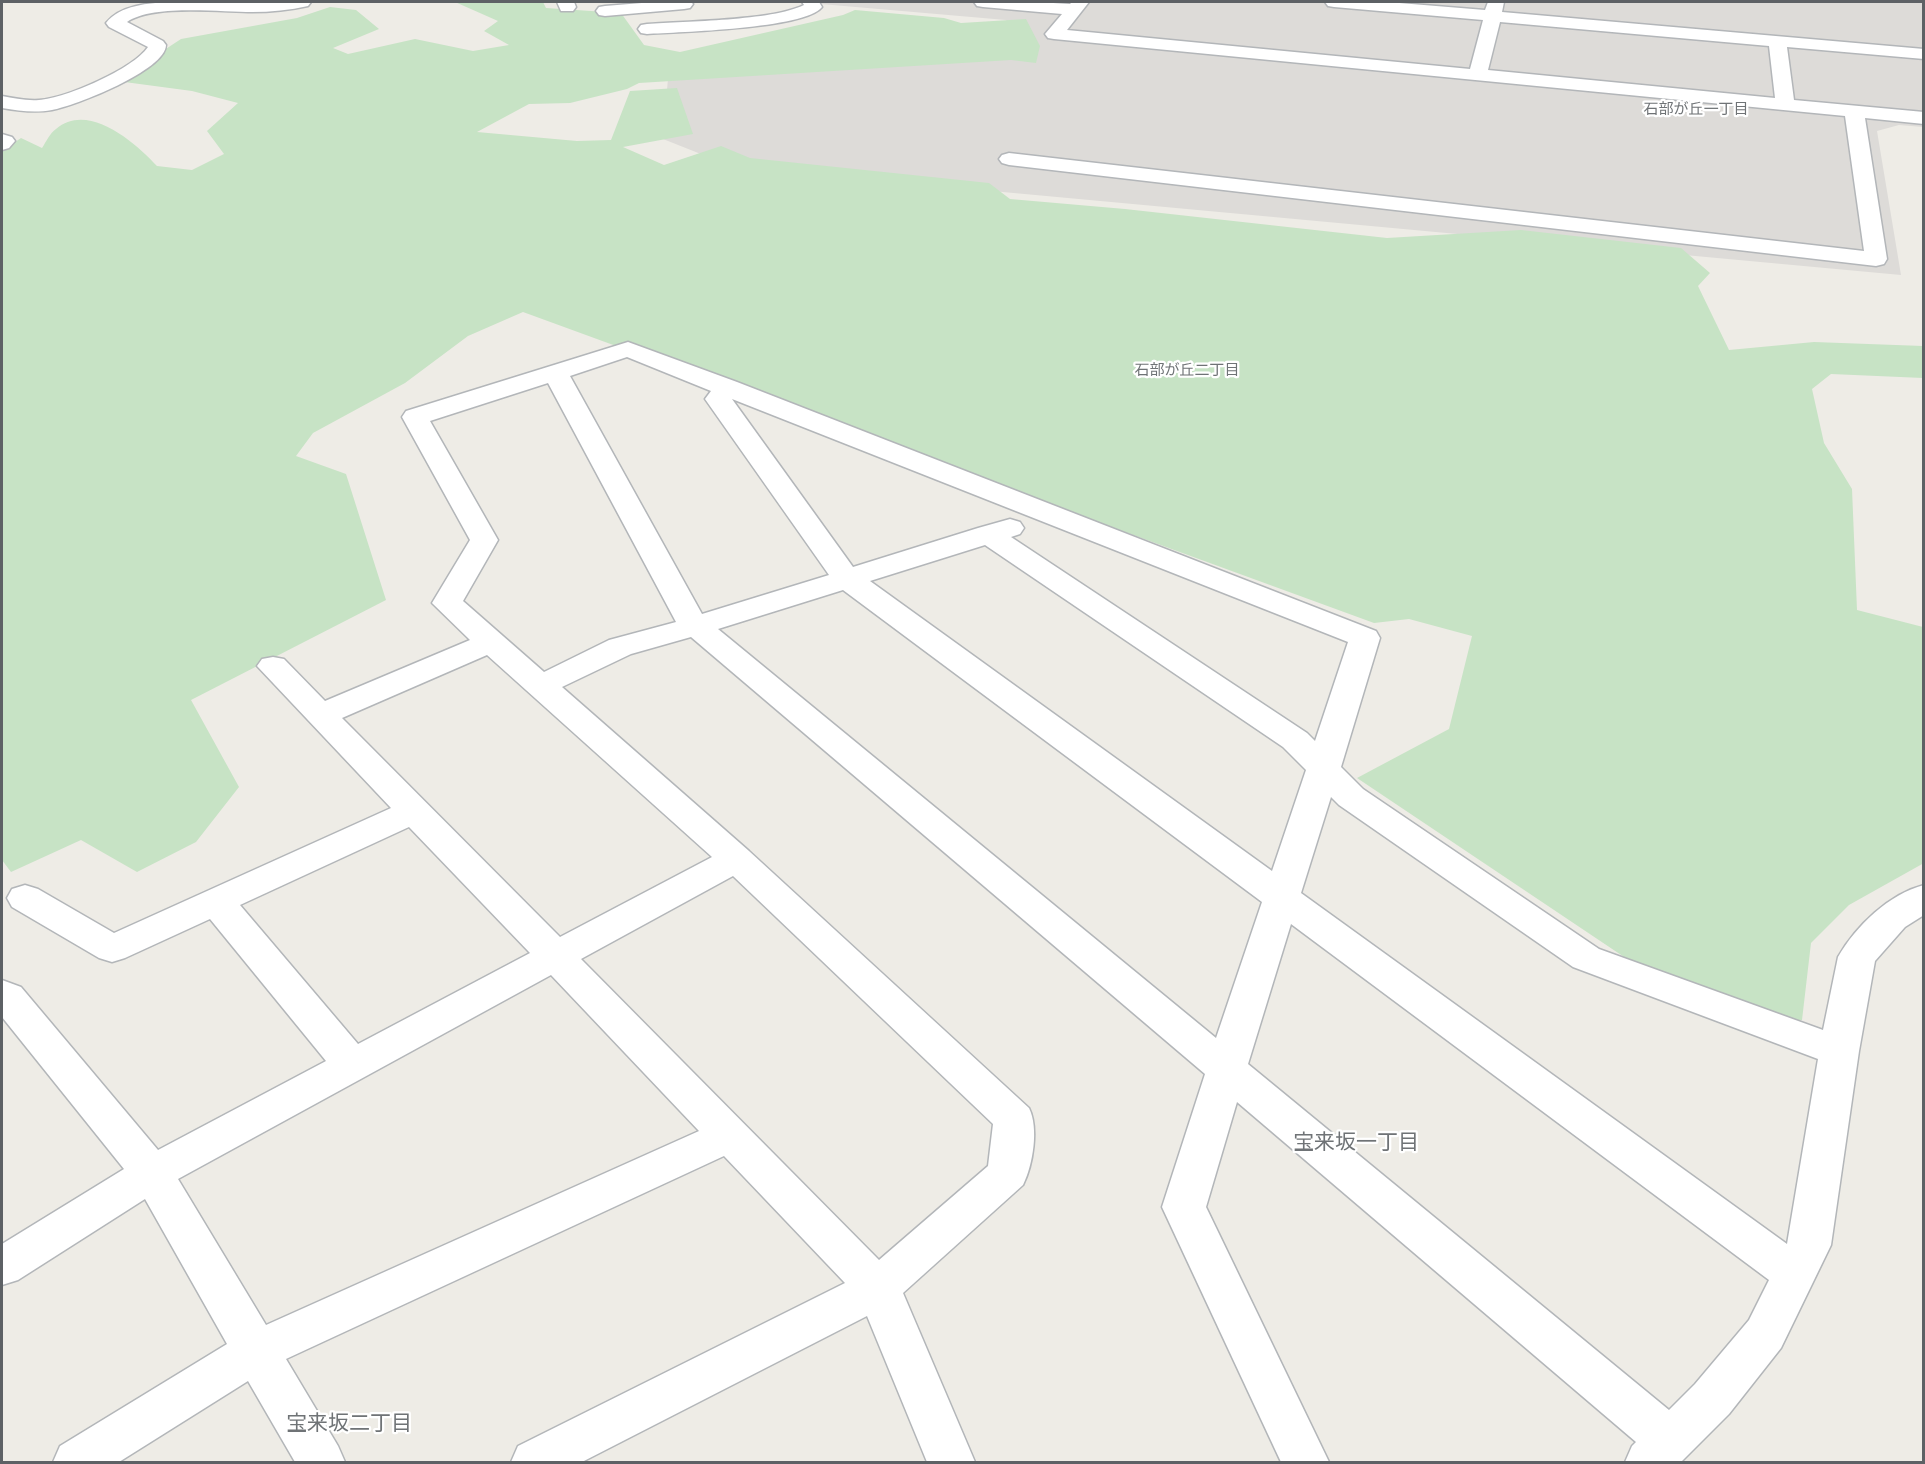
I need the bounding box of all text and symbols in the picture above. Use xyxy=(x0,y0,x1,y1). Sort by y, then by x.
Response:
district label: 石部が丘一丁目 xyxy=(1644,101,1748,119)
district label: 石部が丘二丁目 xyxy=(1135,362,1239,380)
district label: 宝来坂一丁目 xyxy=(1293,1130,1419,1156)
district label: 宝来坂二丁目 xyxy=(286,1411,412,1437)

